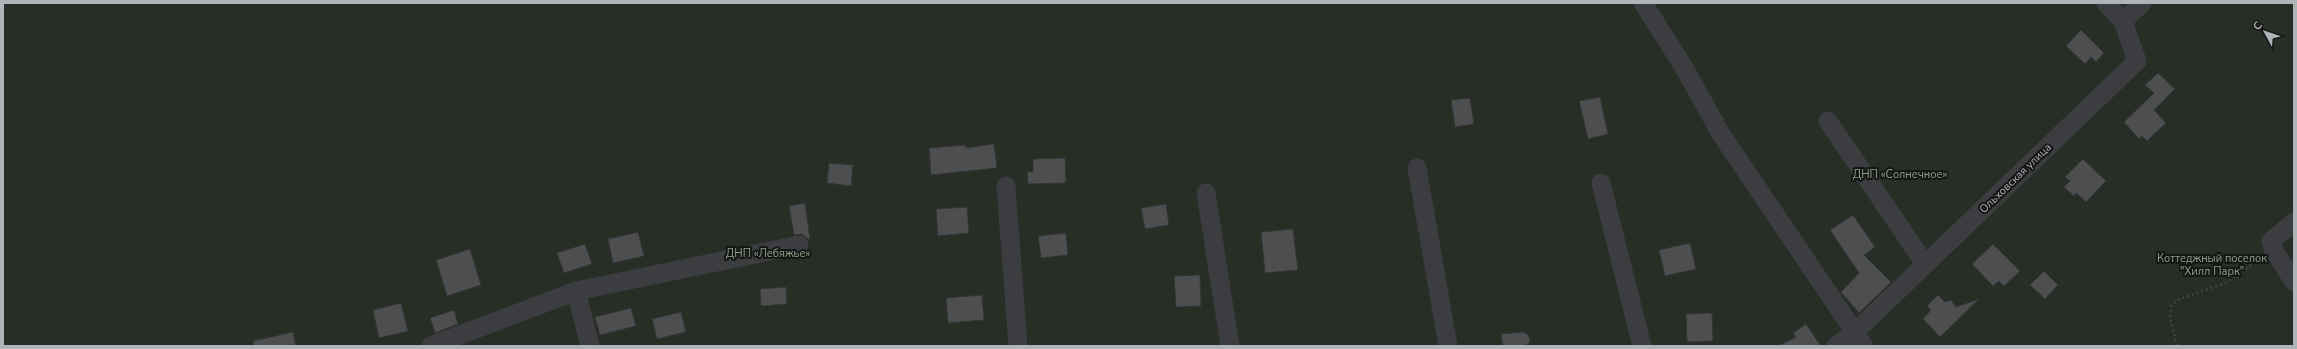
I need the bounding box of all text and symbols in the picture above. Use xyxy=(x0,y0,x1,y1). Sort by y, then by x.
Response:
north arrow xyxy=(2245,12,2285,52)
text: С xyxy=(2250,18,2266,34)
street label: Ольховская улица xyxy=(1976,140,2055,217)
park label: ДНП «Солнечное» xyxy=(1853,167,1947,182)
park label: ДНП «Лебяжье» xyxy=(726,246,810,261)
park label: Коттеджный поселок "Хилл Парк" xyxy=(2157,251,2267,279)

